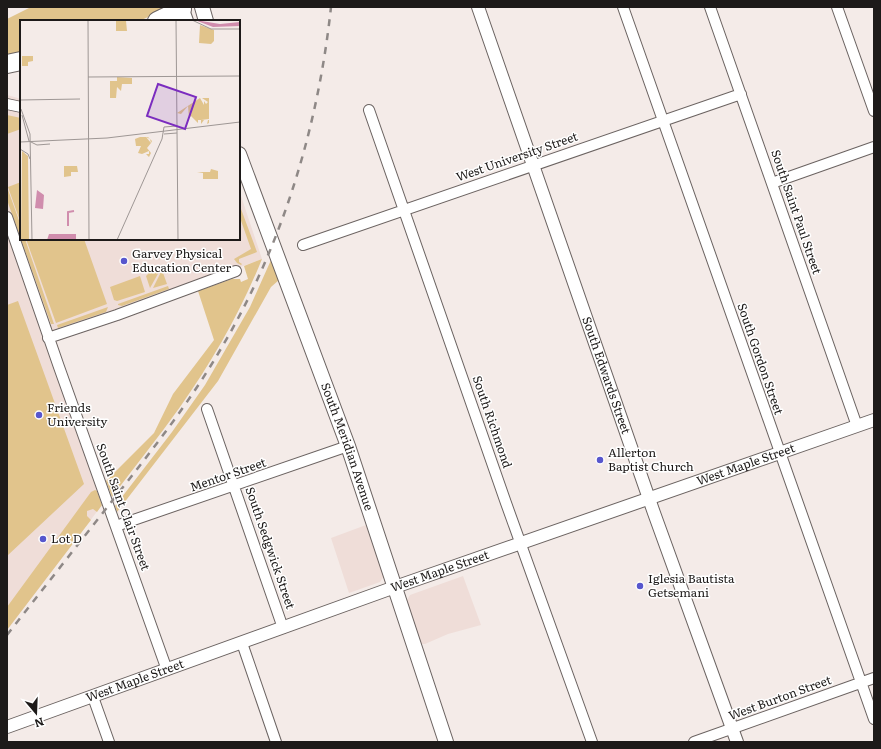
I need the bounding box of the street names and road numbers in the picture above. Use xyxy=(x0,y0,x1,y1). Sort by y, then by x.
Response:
street label: West University Street xyxy=(453,127,580,185)
street label: South Saint Paul Street xyxy=(767,147,827,277)
street label: South Gordon Street xyxy=(733,300,789,417)
street label: South Edwards Street xyxy=(578,314,636,436)
street label: South Richmond xyxy=(469,373,517,471)
street label: South Meridian Avenue xyxy=(317,380,379,513)
street label: West Maple Street xyxy=(694,438,797,489)
street label: South Saint Clair Street xyxy=(93,441,155,573)
street label: Mentor Street xyxy=(187,453,268,496)
street label: South Sedgwick Street xyxy=(242,484,300,611)
street label: West Maple Street xyxy=(388,545,491,596)
street label: West Maple Street xyxy=(83,654,186,706)
street label: West Burton Street xyxy=(726,670,834,724)

